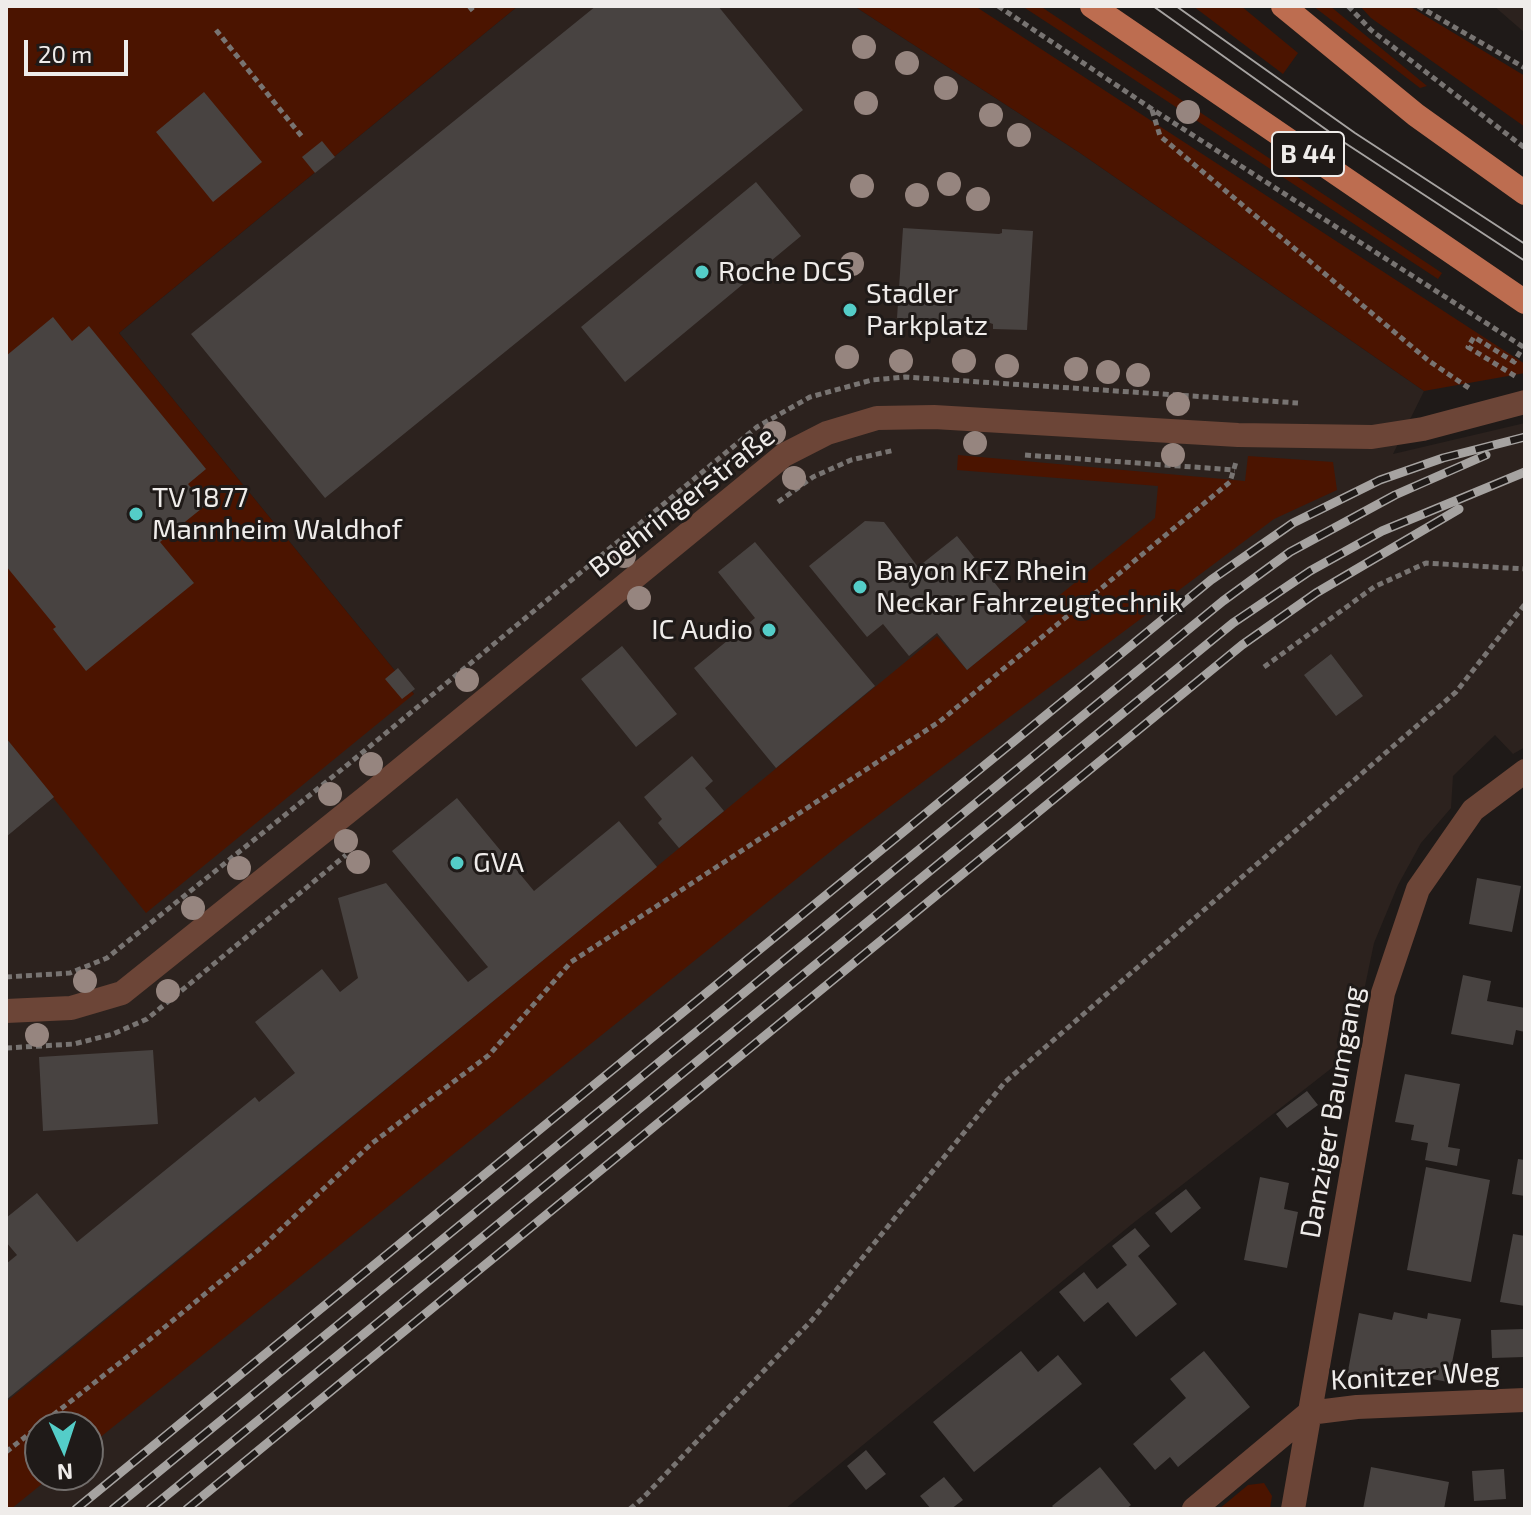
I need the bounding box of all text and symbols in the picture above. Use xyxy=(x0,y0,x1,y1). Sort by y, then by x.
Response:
scale bar xyxy=(28,24,132,74)
text: 20 m xyxy=(38,39,92,68)
road number: B 44 xyxy=(1272,132,1344,176)
place label: Roche DCS xyxy=(718,255,853,289)
marker: Roche DCS xyxy=(693,263,711,281)
place label: Stadler Parkplatz xyxy=(866,277,988,343)
marker: Stadler Parkplatz xyxy=(841,301,859,319)
street label: Boehringerstraße xyxy=(583,419,781,585)
place label: TV 1877 Mannheim Waldhof xyxy=(152,481,402,547)
marker: TV 1877 Mannheim Waldhof xyxy=(127,505,145,523)
place label: Bayon KFZ Rhein Neckar Fahrzeugtechnik xyxy=(876,554,1183,620)
marker: Bayon KFZ Rhein Neckar Fahrzeugtechnik xyxy=(851,578,869,596)
place label: IC Audio xyxy=(651,613,753,647)
marker: IC Audio xyxy=(760,621,778,639)
place label: GVA xyxy=(473,846,524,880)
marker: GVA xyxy=(448,854,466,872)
street label: Danziger Baumgang xyxy=(1293,983,1371,1241)
street label: Konitzer Weg xyxy=(1330,1355,1500,1397)
north arrow xyxy=(24,1411,104,1491)
text: N xyxy=(57,1460,74,1486)

